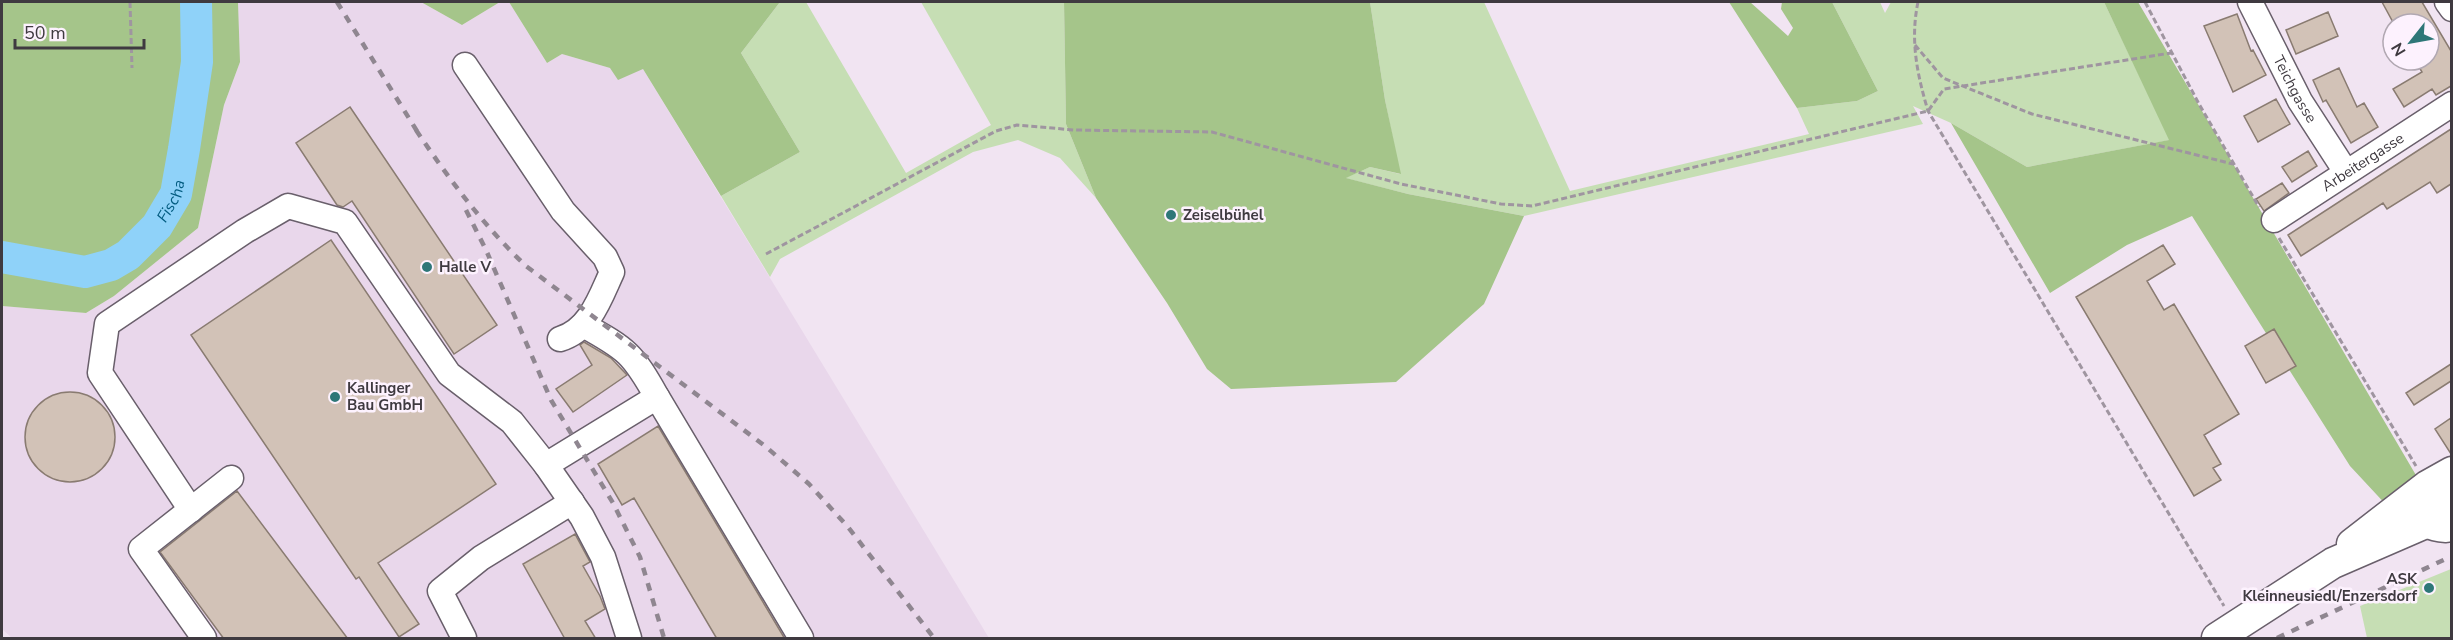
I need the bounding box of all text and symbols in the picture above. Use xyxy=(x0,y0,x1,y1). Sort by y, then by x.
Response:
scale bar xyxy=(15,12,144,50)
north arrow xyxy=(2381,12,2441,72)
text: 50 m xyxy=(24,21,66,45)
text: N xyxy=(2386,38,2412,60)
street label: Teichgasse xyxy=(2269,52,2322,127)
street label: Arbeitergasse xyxy=(2318,128,2408,196)
water label: Fischa xyxy=(152,178,190,227)
place label: Zeiselbühel xyxy=(1183,205,1264,225)
marker: Zeiselbühel xyxy=(1164,208,1178,222)
place label: Halle V xyxy=(439,257,491,277)
marker: Halle V xyxy=(420,260,434,274)
place label: Kallinger Bau GmbH xyxy=(347,378,423,415)
marker: Kallinger Bau GmbH xyxy=(328,390,342,404)
place label: ASK Kleinneusiedl/Enzersdorf xyxy=(2242,569,2418,606)
marker: ASK Kleinneusiedl/Enzersdorf xyxy=(2422,581,2436,595)

